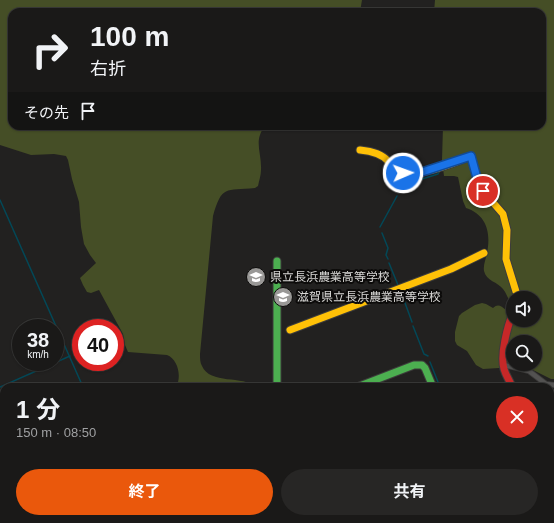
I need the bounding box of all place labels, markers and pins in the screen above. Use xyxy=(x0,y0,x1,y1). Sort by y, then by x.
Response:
pin xyxy=(466,174,500,208)
school or university icon: 県立長浜農業高等学校 xyxy=(245,266,267,288)
place label: 県立長浜農業高等学校 xyxy=(270,270,390,284)
school or university icon: 滋賀県立長浜農業高等学校 xyxy=(272,286,294,308)
place label: 滋賀県立長浜農業高等学校 xyxy=(297,290,441,304)

